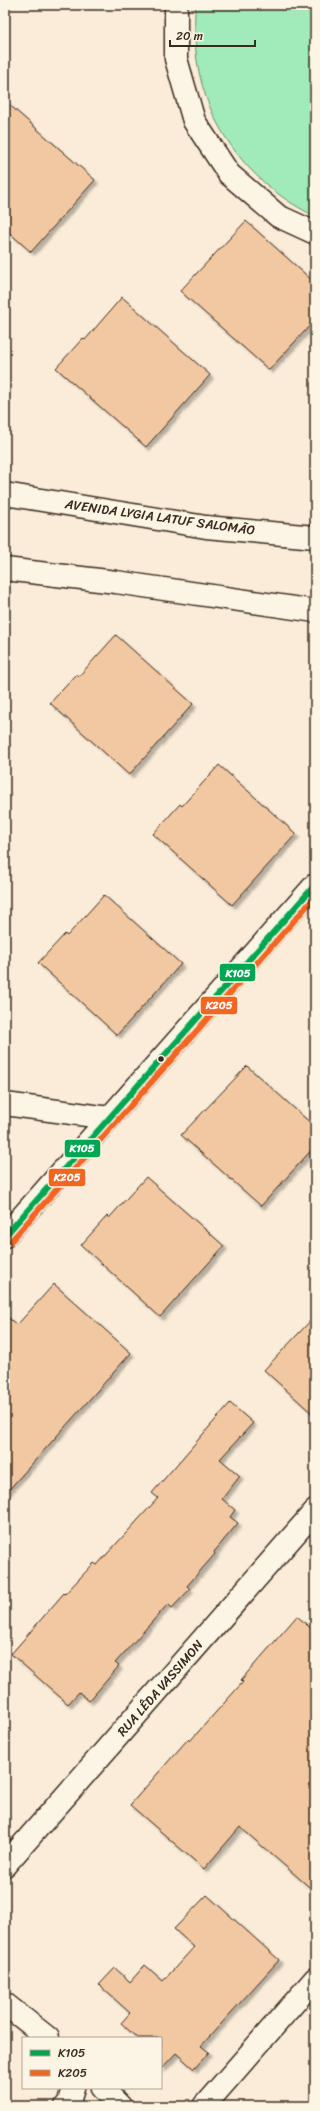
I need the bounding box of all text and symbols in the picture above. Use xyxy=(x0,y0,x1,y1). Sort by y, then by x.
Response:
scale bar xyxy=(170,22,255,48)
text: 20 m xyxy=(176,25,203,47)
street label: AVENIDA LYGIA LATUF SALOMÃO xyxy=(62,492,257,542)
line badge: K105 xyxy=(219,963,256,982)
text: K105 xyxy=(224,964,251,983)
line badge: K205 xyxy=(200,996,238,1015)
text: K205 xyxy=(205,996,233,1015)
unlabelled marker xyxy=(156,1054,166,1064)
line badge: K105 xyxy=(64,1139,101,1158)
text: K105 xyxy=(68,1139,95,1158)
line badge: K205 xyxy=(48,1168,86,1187)
text: K205 xyxy=(53,1168,81,1187)
street label: RUA LÊDA VASSIMON xyxy=(111,1634,209,1742)
legend xyxy=(22,2037,162,2089)
text: K105 xyxy=(58,2042,85,2064)
text: K205 xyxy=(58,2062,87,2084)

